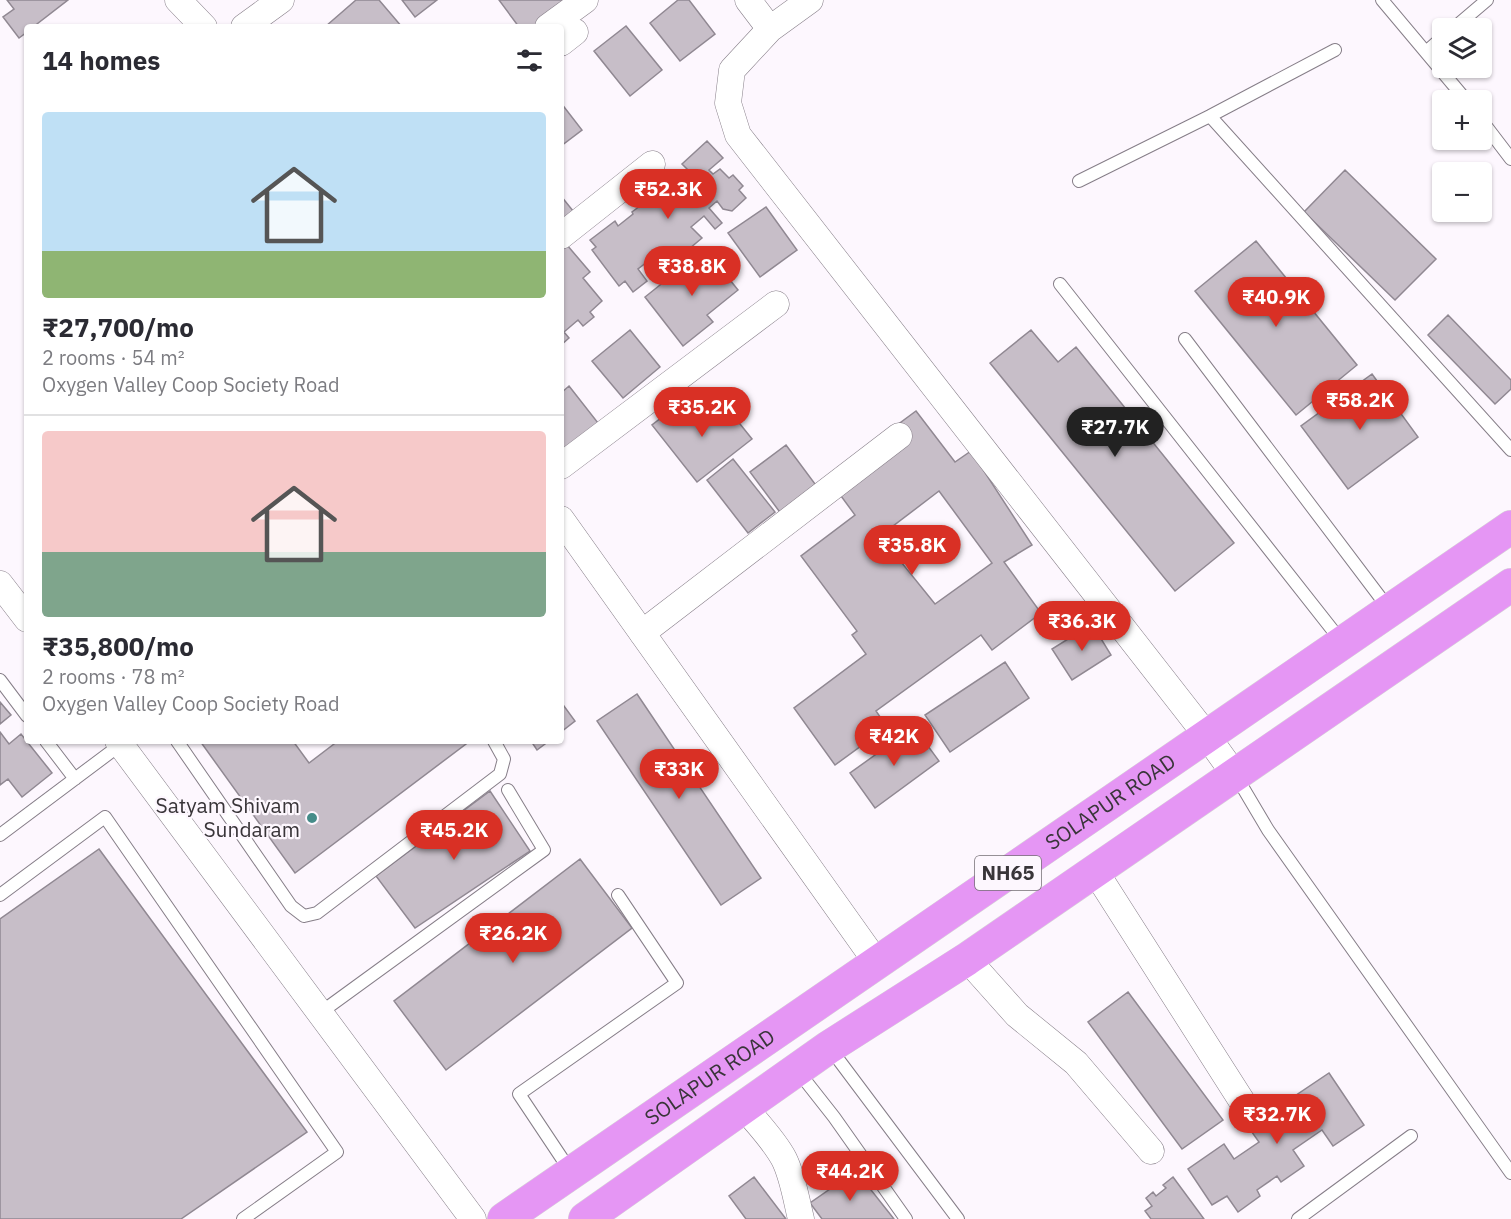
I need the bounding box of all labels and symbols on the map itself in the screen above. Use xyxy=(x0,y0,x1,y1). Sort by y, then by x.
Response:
pin: ₹52.3K xyxy=(619,169,717,220)
pin: ₹38.8K xyxy=(643,246,741,297)
pin: ₹40.9K xyxy=(1227,277,1325,328)
pin: ₹58.2K xyxy=(1311,380,1409,431)
pin: ₹35.2K xyxy=(653,387,751,438)
pin: ₹27.7K xyxy=(1066,407,1164,458)
pin: ₹35.8K xyxy=(863,525,961,576)
pin: ₹36.3K xyxy=(1033,601,1131,652)
pin: ₹42K xyxy=(858,716,930,767)
street label: SOLAPUR ROAD xyxy=(1039,747,1181,856)
pin: ₹33K xyxy=(643,749,715,800)
place label: Satyam Shivam Sundaram xyxy=(155,791,300,843)
pin: ₹45.2K xyxy=(405,810,503,861)
marker: Satyam Shivam Sundaram xyxy=(305,811,319,825)
road number: NH65 xyxy=(975,856,1041,890)
pin: ₹26.2K xyxy=(464,913,562,964)
street label: SOLAPUR ROAD xyxy=(639,1022,780,1131)
pin: ₹32.7K xyxy=(1228,1094,1326,1145)
pin: ₹44.2K xyxy=(801,1151,899,1202)

